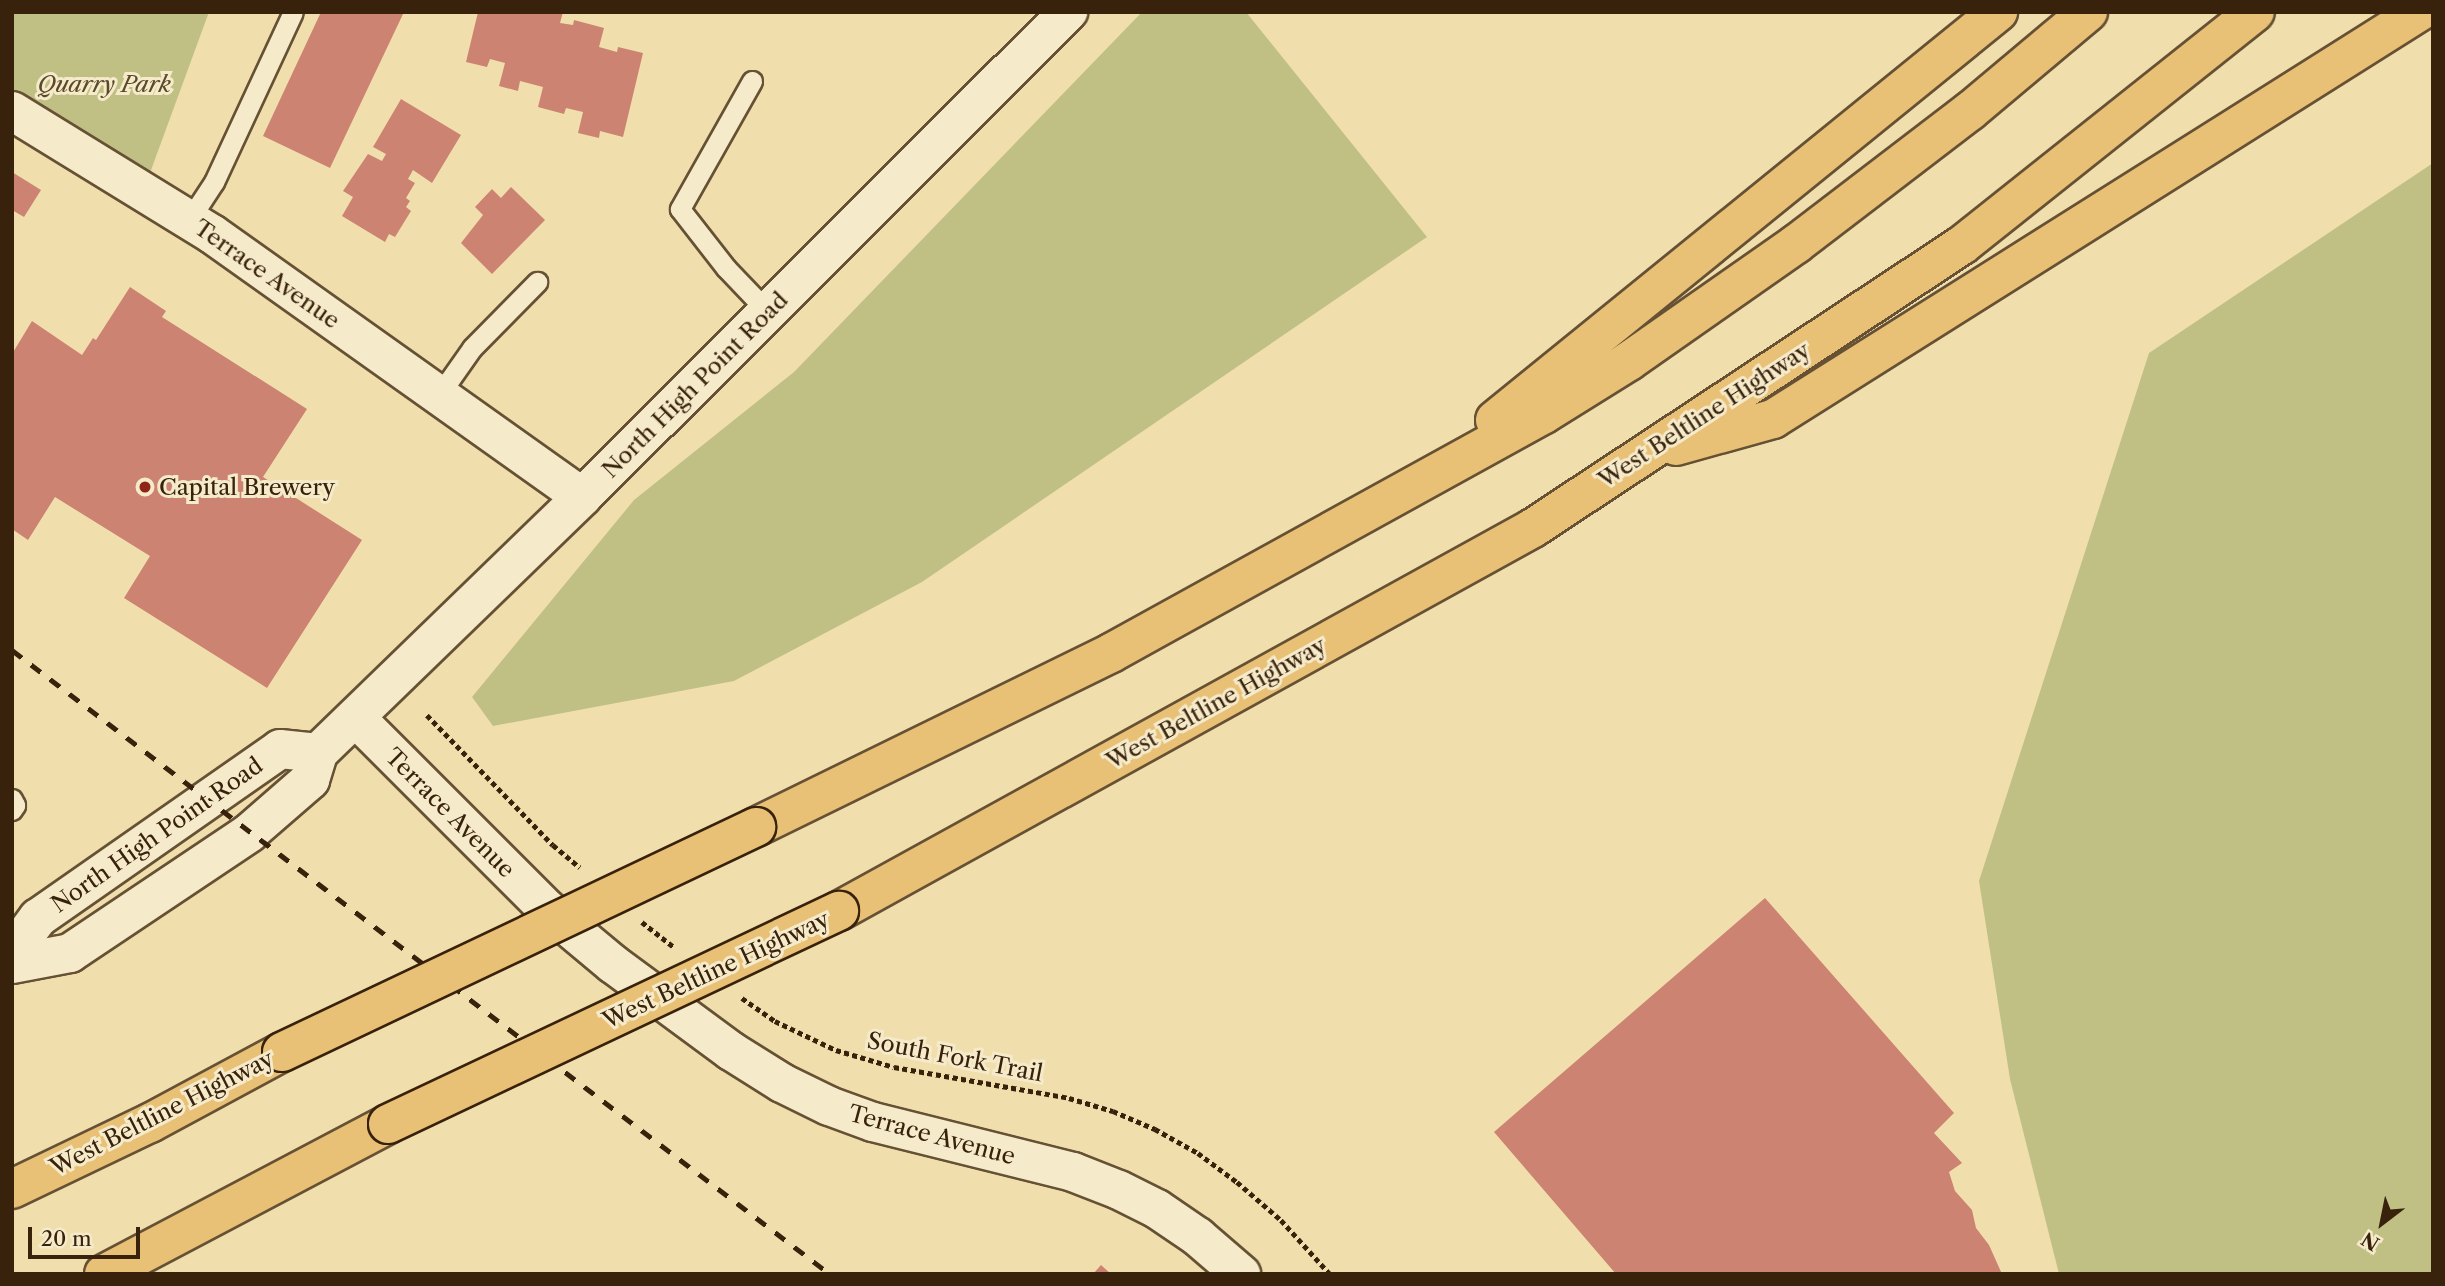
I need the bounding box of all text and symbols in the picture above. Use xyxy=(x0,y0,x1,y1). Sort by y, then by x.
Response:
park label: Quarry Park xyxy=(37,70,171,98)
street label: Terrace Avenue xyxy=(189,213,345,335)
street label: North High Point Road xyxy=(596,286,794,484)
street label: West Beltline Highway xyxy=(1593,336,1815,494)
place label: Capital Brewery xyxy=(159,473,335,501)
marker: Capital Brewery xyxy=(137,479,153,495)
street label: West Beltline Highway xyxy=(1101,631,1331,775)
street label: Terrace Avenue xyxy=(379,742,521,884)
street label: North High Point Road xyxy=(46,752,268,918)
street label: West Beltline Highway xyxy=(598,905,834,1035)
street label: South Fork Trail xyxy=(864,1026,1046,1088)
street label: West Beltline Highway xyxy=(46,1045,278,1181)
street label: Terrace Avenue xyxy=(845,1099,1019,1171)
north arrow xyxy=(2347,1188,2417,1258)
scale bar xyxy=(32,1212,144,1256)
text: 20 m xyxy=(41,1226,92,1251)
text: N xyxy=(2358,1227,2384,1255)

